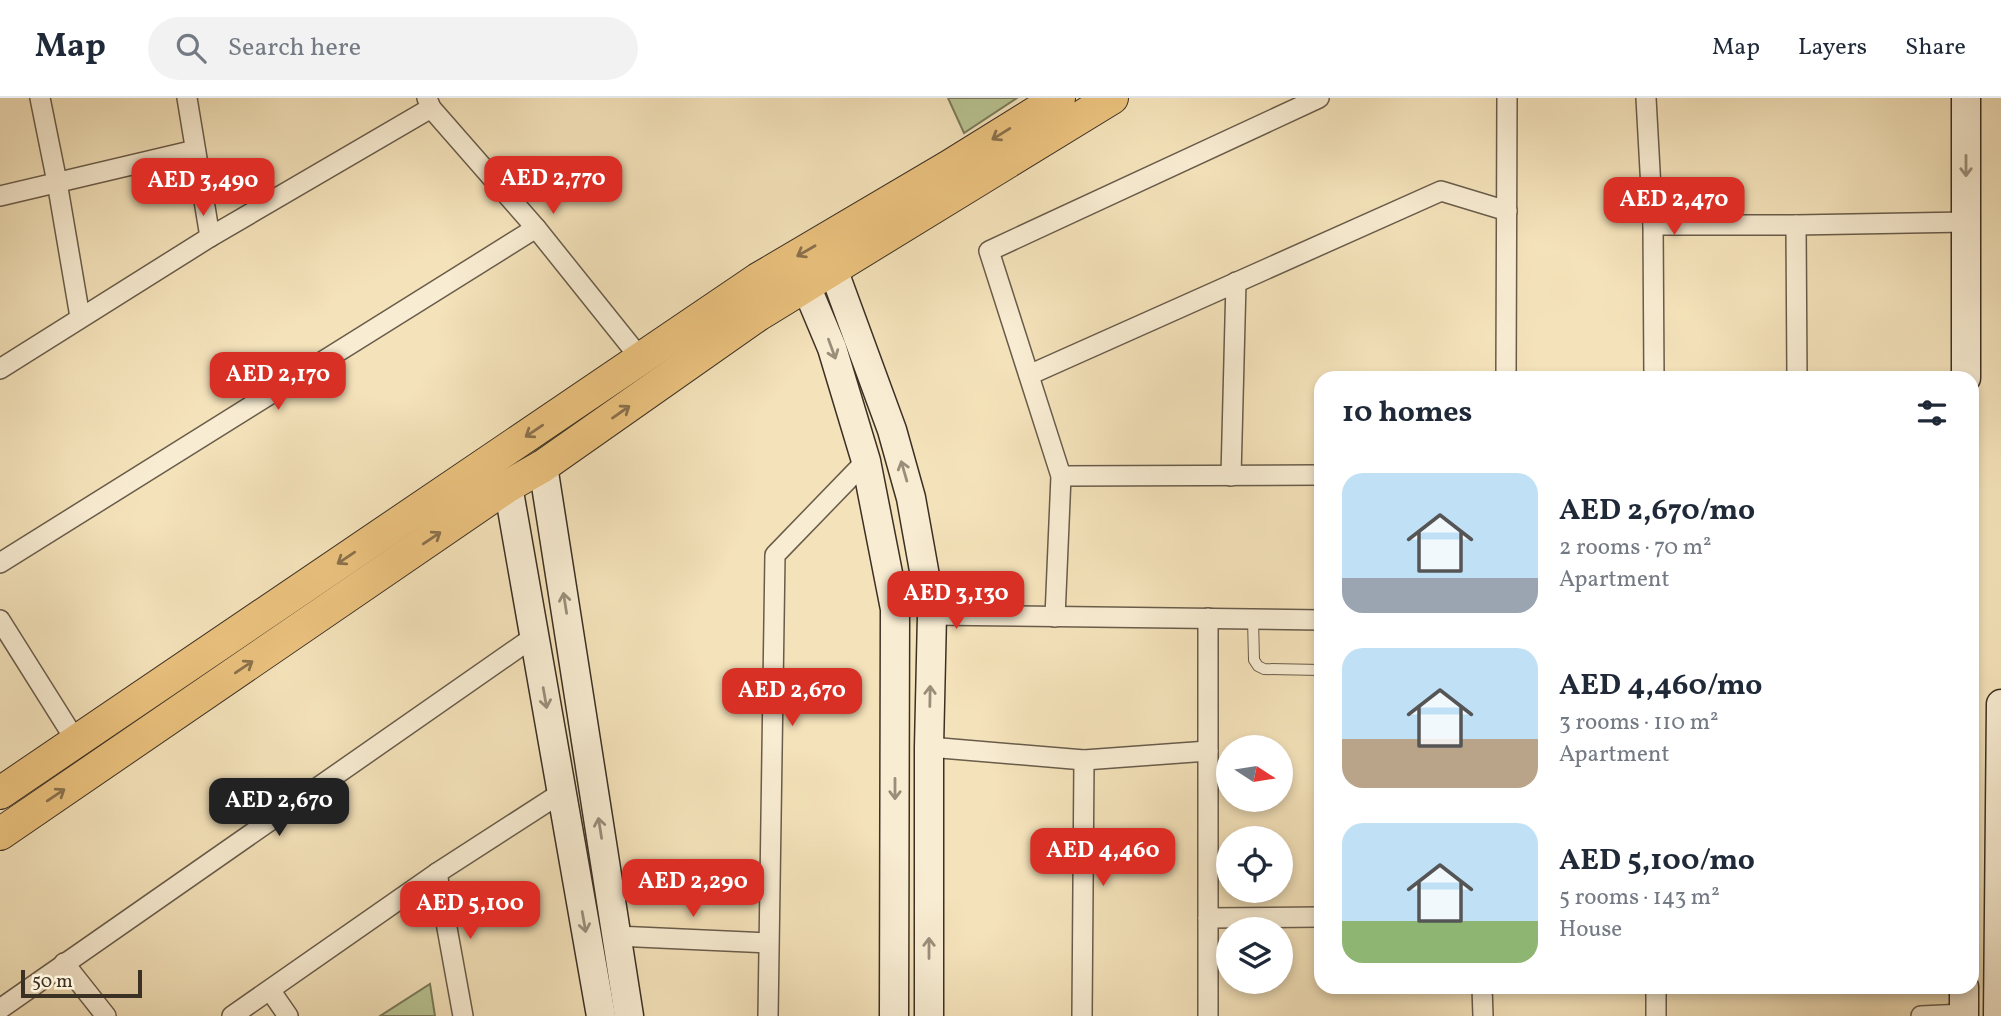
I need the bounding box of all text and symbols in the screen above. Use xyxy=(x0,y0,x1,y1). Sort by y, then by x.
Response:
search box xyxy=(148,17,638,80)
text: Map xyxy=(35,25,106,71)
icon: search xyxy=(172,29,210,67)
text: Search here xyxy=(228,30,361,66)
text: Map xyxy=(1712,31,1760,65)
text: Layers xyxy=(1798,31,1867,65)
text: Share xyxy=(1905,31,1966,65)
one-way arrow xyxy=(992,127,1011,142)
one-way arrow xyxy=(1959,154,1973,177)
pin: AED 2,770 xyxy=(473,156,633,216)
pin: AED 3,490 xyxy=(123,158,283,218)
text: AED 2,770 xyxy=(500,163,606,195)
text: AED 3,490 xyxy=(147,165,259,197)
pin: AED 2,470 xyxy=(1594,178,1754,237)
text: AED 2,470 xyxy=(1620,184,1728,216)
one-way arrow xyxy=(796,244,816,258)
one-way arrow xyxy=(826,338,839,360)
pin: AED 2,170 xyxy=(198,352,358,412)
text: AED 2,170 xyxy=(226,359,330,391)
text: 10 homes xyxy=(1342,392,1472,434)
icon: filters xyxy=(1913,394,1951,432)
one-way arrow xyxy=(611,405,630,419)
one-way arrow xyxy=(525,424,545,438)
one-way arrow xyxy=(896,460,909,482)
text: AED 2,670/mo xyxy=(1559,490,1755,532)
icon: home xyxy=(1398,501,1482,585)
one-way arrow xyxy=(422,531,441,545)
text: 2 rooms · 70 m² xyxy=(1559,532,1712,564)
one-way arrow xyxy=(337,551,356,565)
text: Apartment xyxy=(1559,564,1670,596)
pin: AED 3,130 xyxy=(876,572,1036,631)
text: AED 3,130 xyxy=(903,578,1009,610)
one-way arrow xyxy=(558,592,571,615)
one-way arrow xyxy=(234,660,253,674)
text: AED 4,460/mo xyxy=(1559,665,1762,707)
pin: AED 2,670 xyxy=(712,668,872,728)
text: AED 2,670 xyxy=(738,675,846,707)
icon: home xyxy=(1398,676,1482,760)
one-way arrow xyxy=(923,685,937,708)
one-way arrow xyxy=(539,686,552,709)
text: 3 rooms · 110 m² xyxy=(1559,707,1719,739)
north arrow xyxy=(1216,735,1293,812)
map controls xyxy=(1216,735,1293,994)
text: Apartment xyxy=(1559,739,1670,771)
one-way arrow xyxy=(888,777,902,800)
pin: AED 2,670 xyxy=(199,778,359,838)
text: AED 2,670 xyxy=(225,785,333,817)
one-way arrow xyxy=(46,788,65,802)
one-way arrow xyxy=(593,817,606,839)
button: locate xyxy=(1216,826,1293,903)
pin: AED 4,460 xyxy=(1023,828,1183,888)
text: AED 4,460 xyxy=(1046,835,1160,867)
text: AED 5,100/mo xyxy=(1559,840,1755,882)
icon: home xyxy=(1398,851,1482,935)
pin: AED 2,290 xyxy=(613,860,773,919)
text: AED 2,290 xyxy=(638,866,748,898)
pin: AED 5,100 xyxy=(390,882,550,941)
text: 5 rooms · 143 m² xyxy=(1559,882,1720,914)
text: AED 5,100 xyxy=(416,888,524,920)
one-way arrow xyxy=(578,910,591,933)
text: House xyxy=(1559,914,1622,946)
button: layers xyxy=(1216,917,1293,994)
one-way arrow xyxy=(922,937,936,960)
scale bar xyxy=(21,967,142,999)
text: 50 m xyxy=(32,969,73,995)

